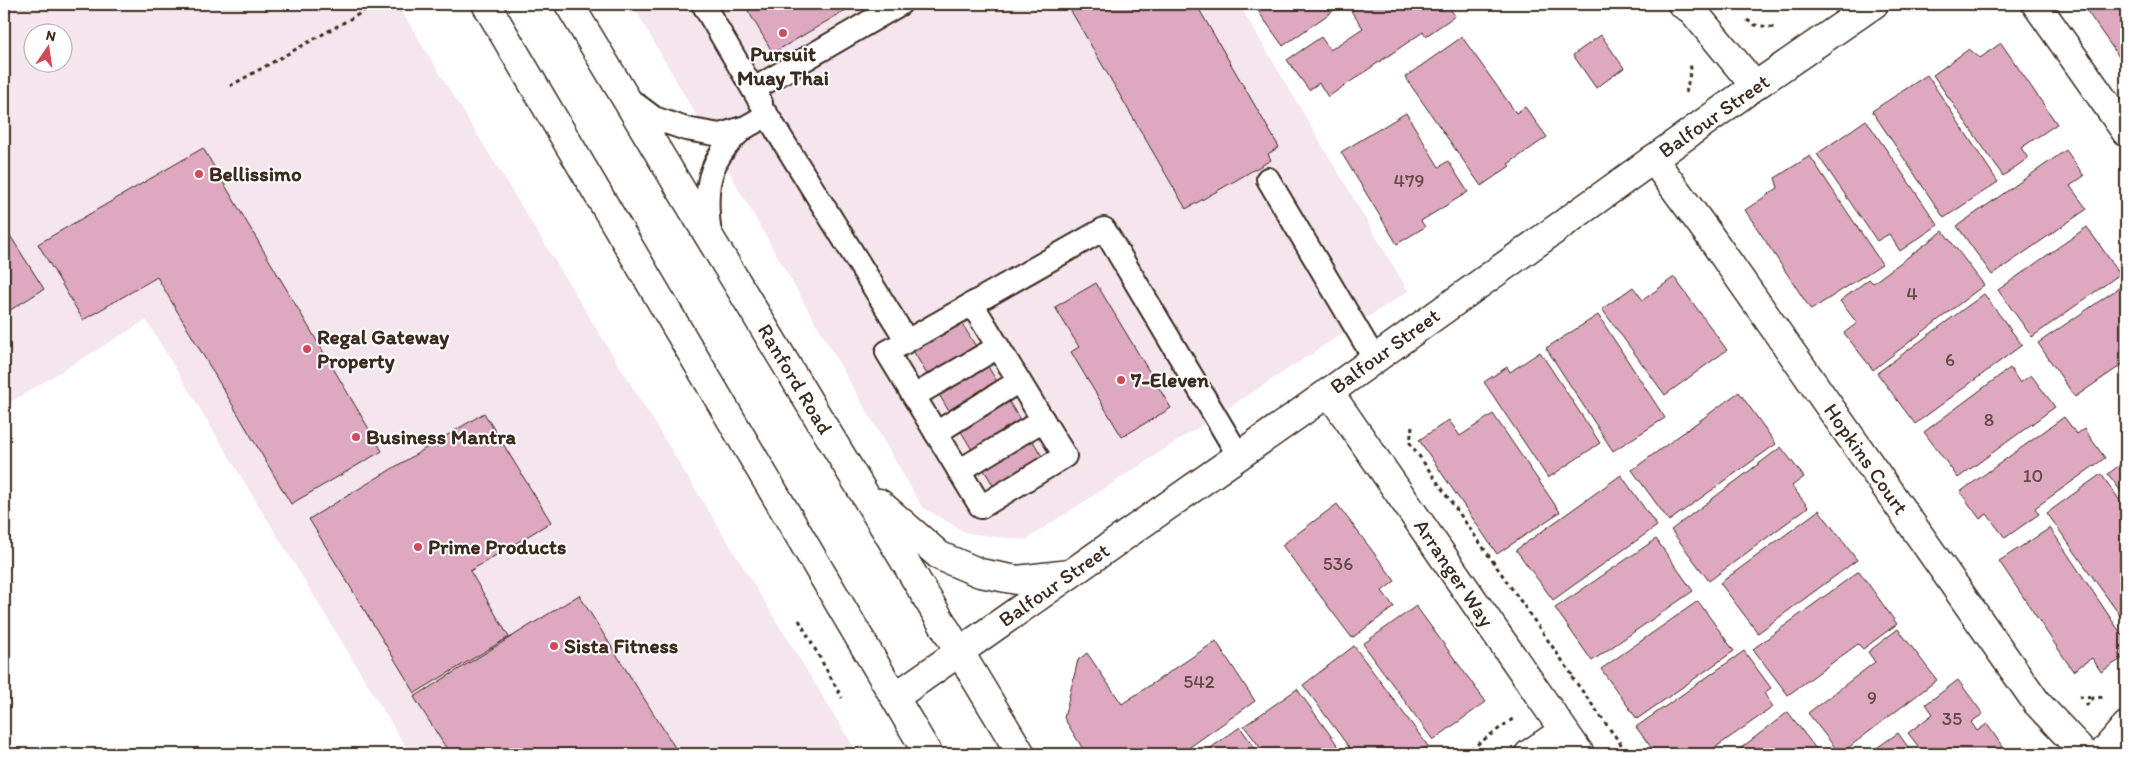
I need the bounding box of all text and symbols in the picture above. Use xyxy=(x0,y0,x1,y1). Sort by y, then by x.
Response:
north arrow xyxy=(22,22,72,72)
text: N xyxy=(44,26,57,45)
marker: Pursuit Muay Thai xyxy=(777,27,789,39)
place label: Pursuit Muay Thai xyxy=(737,41,829,91)
street label: Balfour Street xyxy=(1654,68,1774,163)
place label: Bellissimo xyxy=(209,161,302,186)
marker: Bellissimo xyxy=(193,168,205,180)
house number: 479 xyxy=(1394,169,1424,192)
house number: 4 xyxy=(1906,282,1918,305)
street label: Balfour Street xyxy=(1325,302,1444,399)
street label: Ranford Road xyxy=(753,319,838,438)
place label: Regal Gateway Property xyxy=(317,324,449,374)
marker: Regal Gateway Property xyxy=(301,343,313,355)
house number: 6 xyxy=(1945,348,1955,371)
place label: 7-Eleven xyxy=(1130,367,1209,392)
marker: 7-Eleven xyxy=(1115,374,1127,386)
street label: Hopkins Court xyxy=(1819,398,1914,519)
house number: 8 xyxy=(1984,408,1994,431)
place label: Business Mantra xyxy=(366,424,517,449)
marker: Business Mantra xyxy=(350,431,362,443)
house number: 10 xyxy=(2023,464,2043,487)
street label: Arranger Way xyxy=(1409,514,1500,631)
place label: Prime Products xyxy=(428,534,566,559)
street label: Balfour Street xyxy=(994,537,1114,632)
marker: Prime Products xyxy=(412,541,424,553)
house number: 536 xyxy=(1323,552,1353,575)
place label: Sista Fitness xyxy=(564,633,678,658)
marker: Sista Fitness xyxy=(548,640,560,652)
house number: 542 xyxy=(1183,670,1215,693)
house number: 9 xyxy=(1867,686,1877,709)
house number: 35 xyxy=(1942,707,1962,730)

